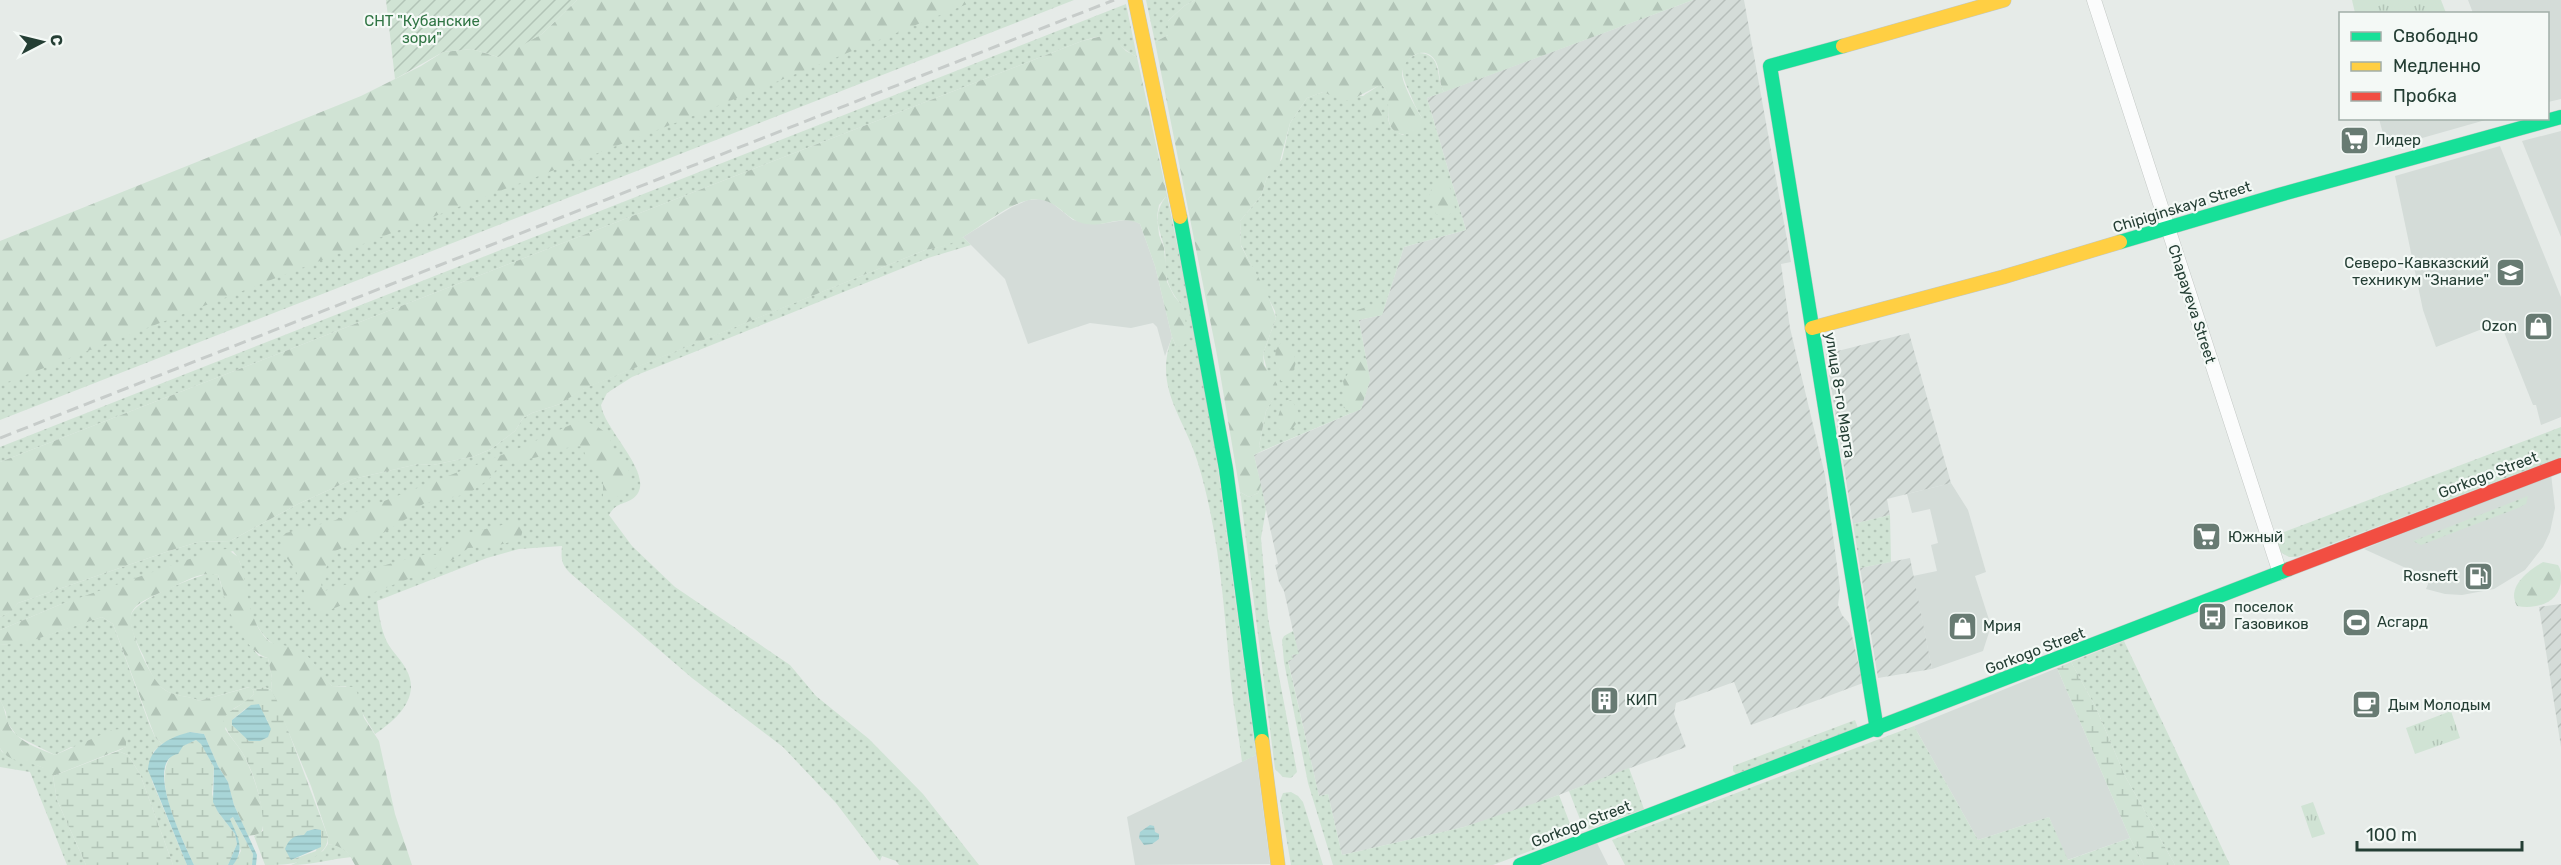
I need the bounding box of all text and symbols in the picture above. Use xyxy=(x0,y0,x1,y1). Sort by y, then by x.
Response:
north arrow xyxy=(12,12,72,72)
park label: СНТ "Кубанские зори" xyxy=(364,12,480,47)
legend xyxy=(2339,12,2549,120)
text: Свободно xyxy=(2393,25,2478,47)
text: С xyxy=(46,33,67,47)
text: Медленно xyxy=(2393,55,2481,77)
text: Пробка xyxy=(2393,85,2457,107)
supermarket icon: Лидер xyxy=(2338,124,2370,156)
place label: Лидер xyxy=(2375,131,2421,149)
street label: Chipiginskaya Street xyxy=(2111,177,2253,237)
street label: Chapayeva Street xyxy=(2164,242,2220,366)
place label: Северо-Кавказский техникум "Знание" xyxy=(2344,254,2489,289)
school or university icon: Северо-Кавказский техникум "Знание" xyxy=(2494,256,2526,288)
shop icon: Ozon xyxy=(2522,310,2554,342)
place label: Ozon xyxy=(2482,317,2517,335)
street label: улица 8-го Марта xyxy=(1821,331,1859,459)
street label: Gorkogo Street xyxy=(2436,448,2540,502)
supermarket icon: Южный xyxy=(2191,521,2223,553)
place label: Южный xyxy=(2228,528,2283,546)
fuel station icon: Rosneft xyxy=(2463,560,2495,592)
place label: Rosneft xyxy=(2403,567,2458,585)
place label: поселок Газовиков xyxy=(2234,598,2309,633)
bus stop icon: поселок Газовиков xyxy=(2197,600,2229,632)
sports icon: Асгард xyxy=(2340,606,2372,638)
shop icon: Мрия xyxy=(1946,610,1978,642)
place label: Асгард xyxy=(2377,613,2428,631)
place label: Мрия xyxy=(1983,617,2021,635)
street label: Gorkogo Street xyxy=(1983,624,2087,678)
building icon: КИП xyxy=(1589,684,1621,716)
cafe icon: Дым Молодым xyxy=(2351,689,2383,721)
place label: КИП xyxy=(1626,691,1657,709)
place label: Дым Молодым xyxy=(2388,696,2491,714)
street label: Gorkogo Street xyxy=(1529,797,1633,851)
scale bar xyxy=(2357,814,2522,852)
text: 100 m xyxy=(2366,824,2417,846)

